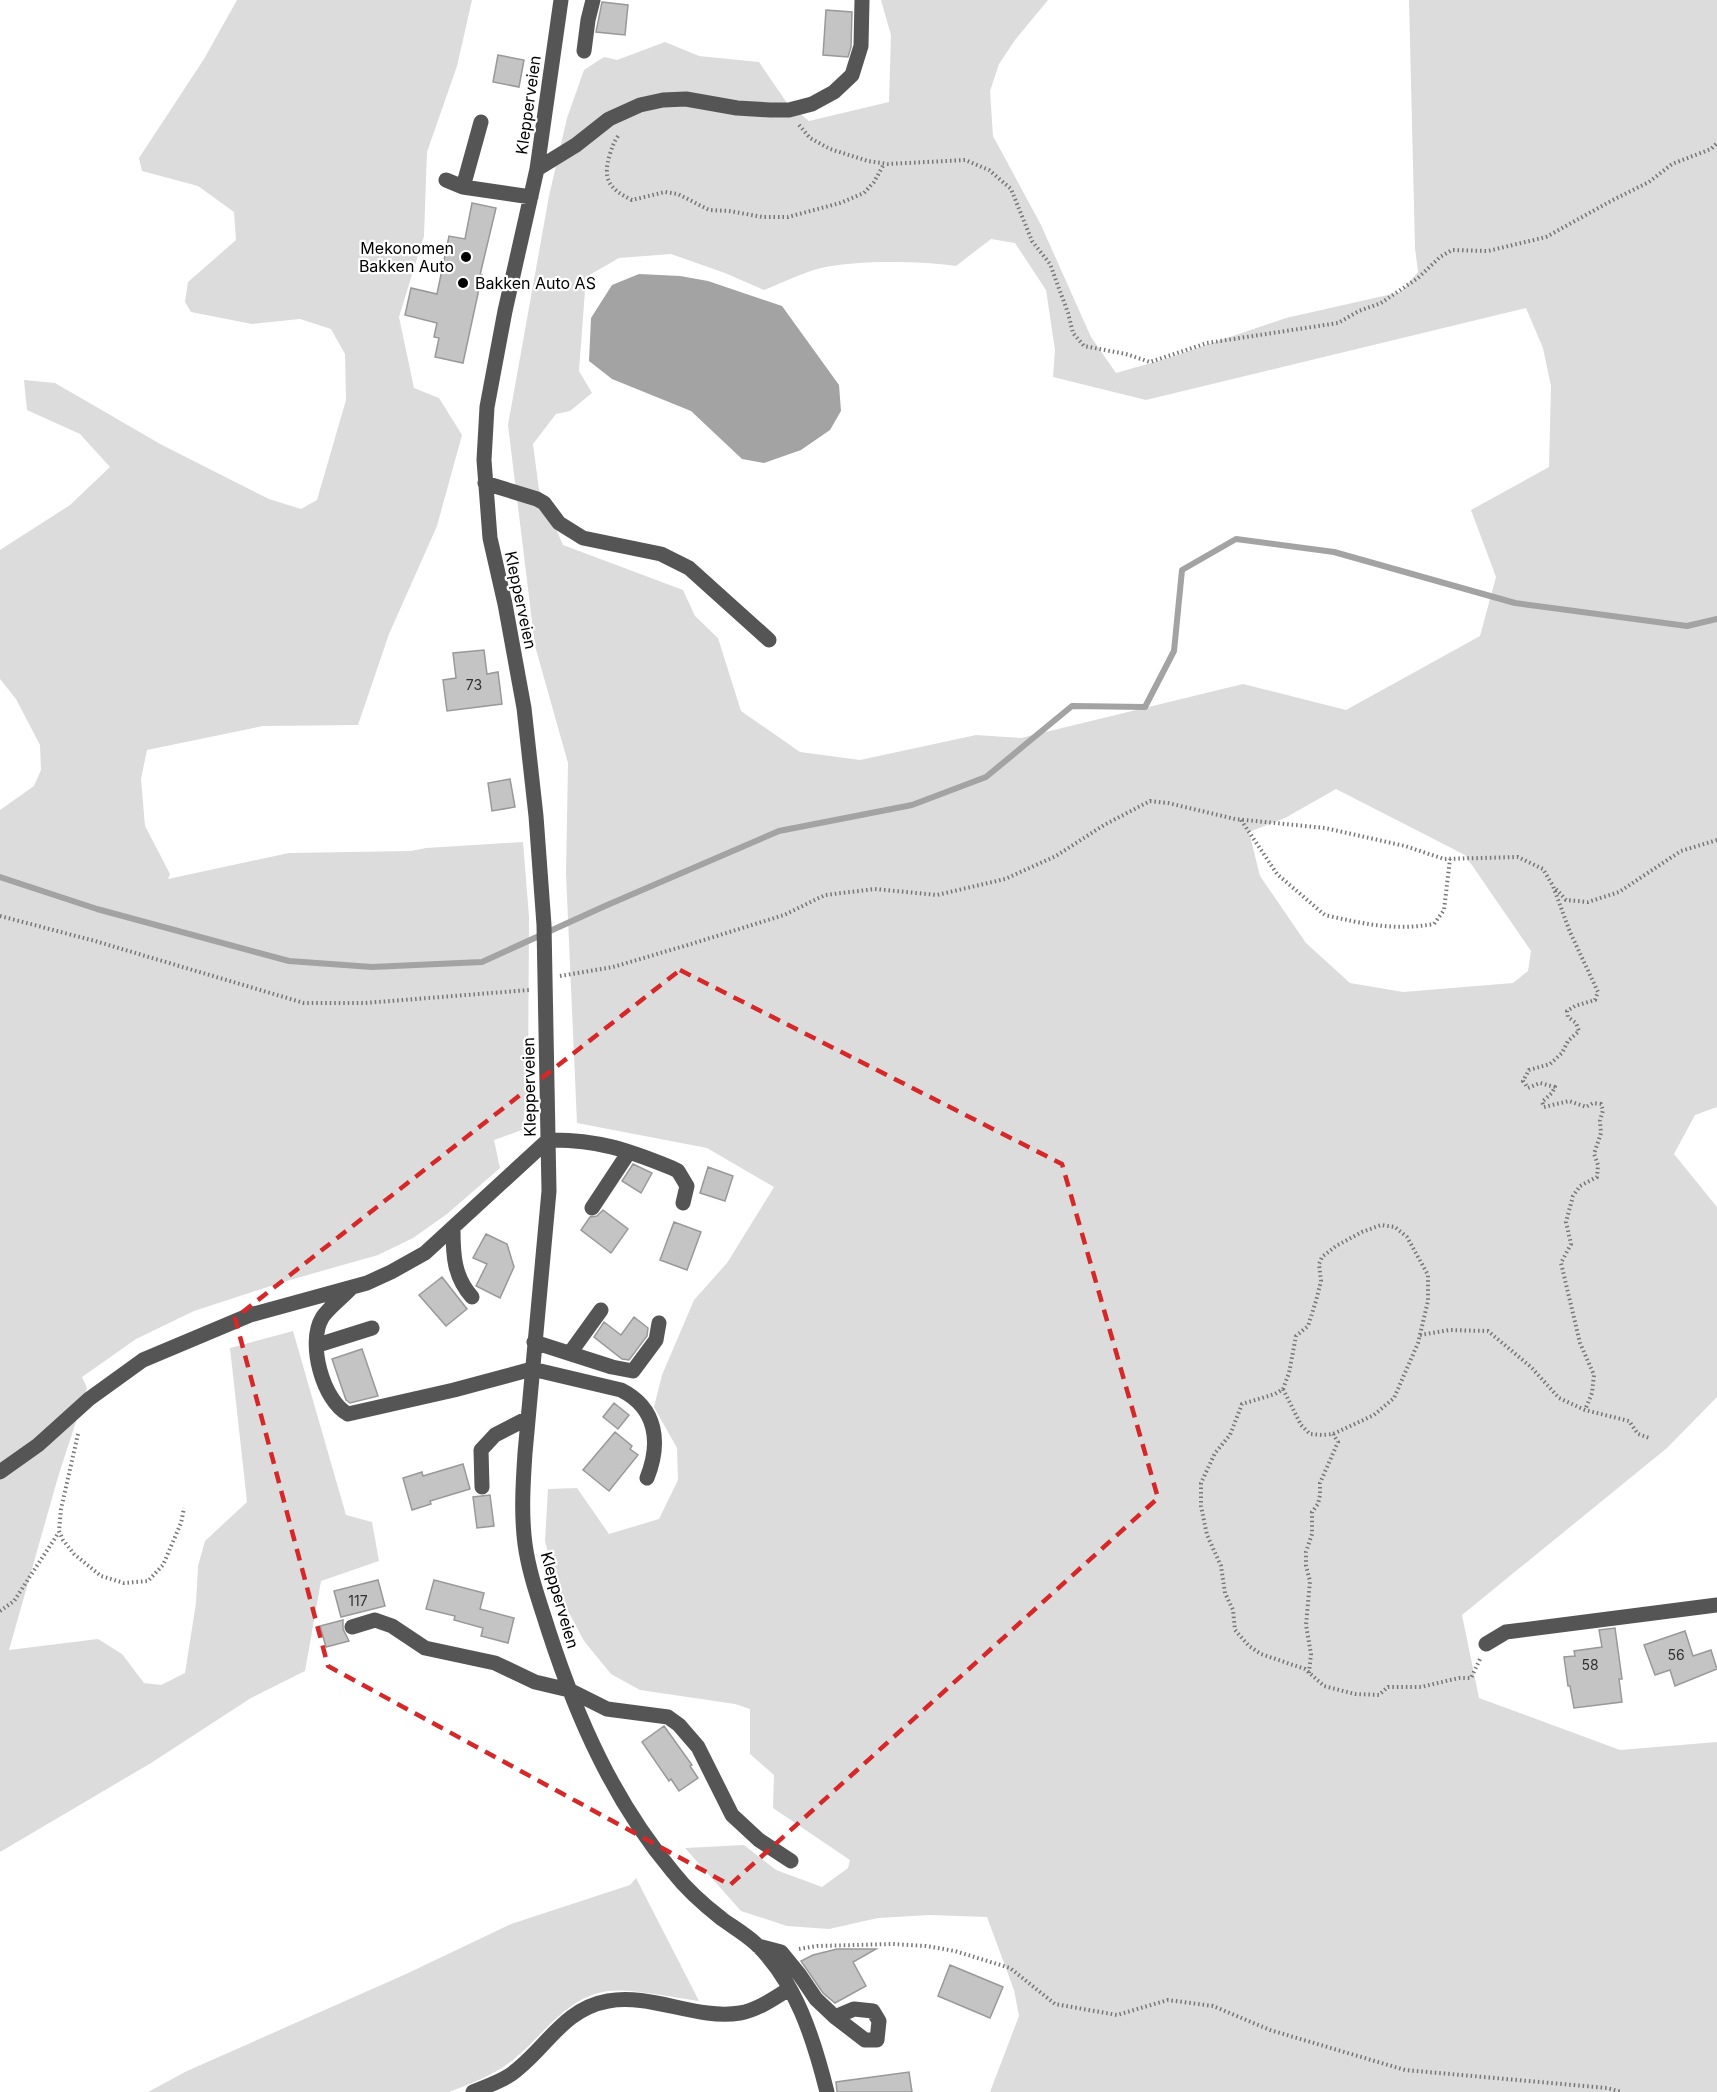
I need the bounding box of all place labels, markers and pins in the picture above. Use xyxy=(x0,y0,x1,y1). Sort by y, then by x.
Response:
place label: Mekonomen Bakken Auto xyxy=(359,238,454,276)
marker: Mekonomen Bakken Auto xyxy=(459,250,473,264)
place label: Bakken Auto AS xyxy=(475,273,596,293)
marker: Bakken Auto AS xyxy=(456,276,470,290)

